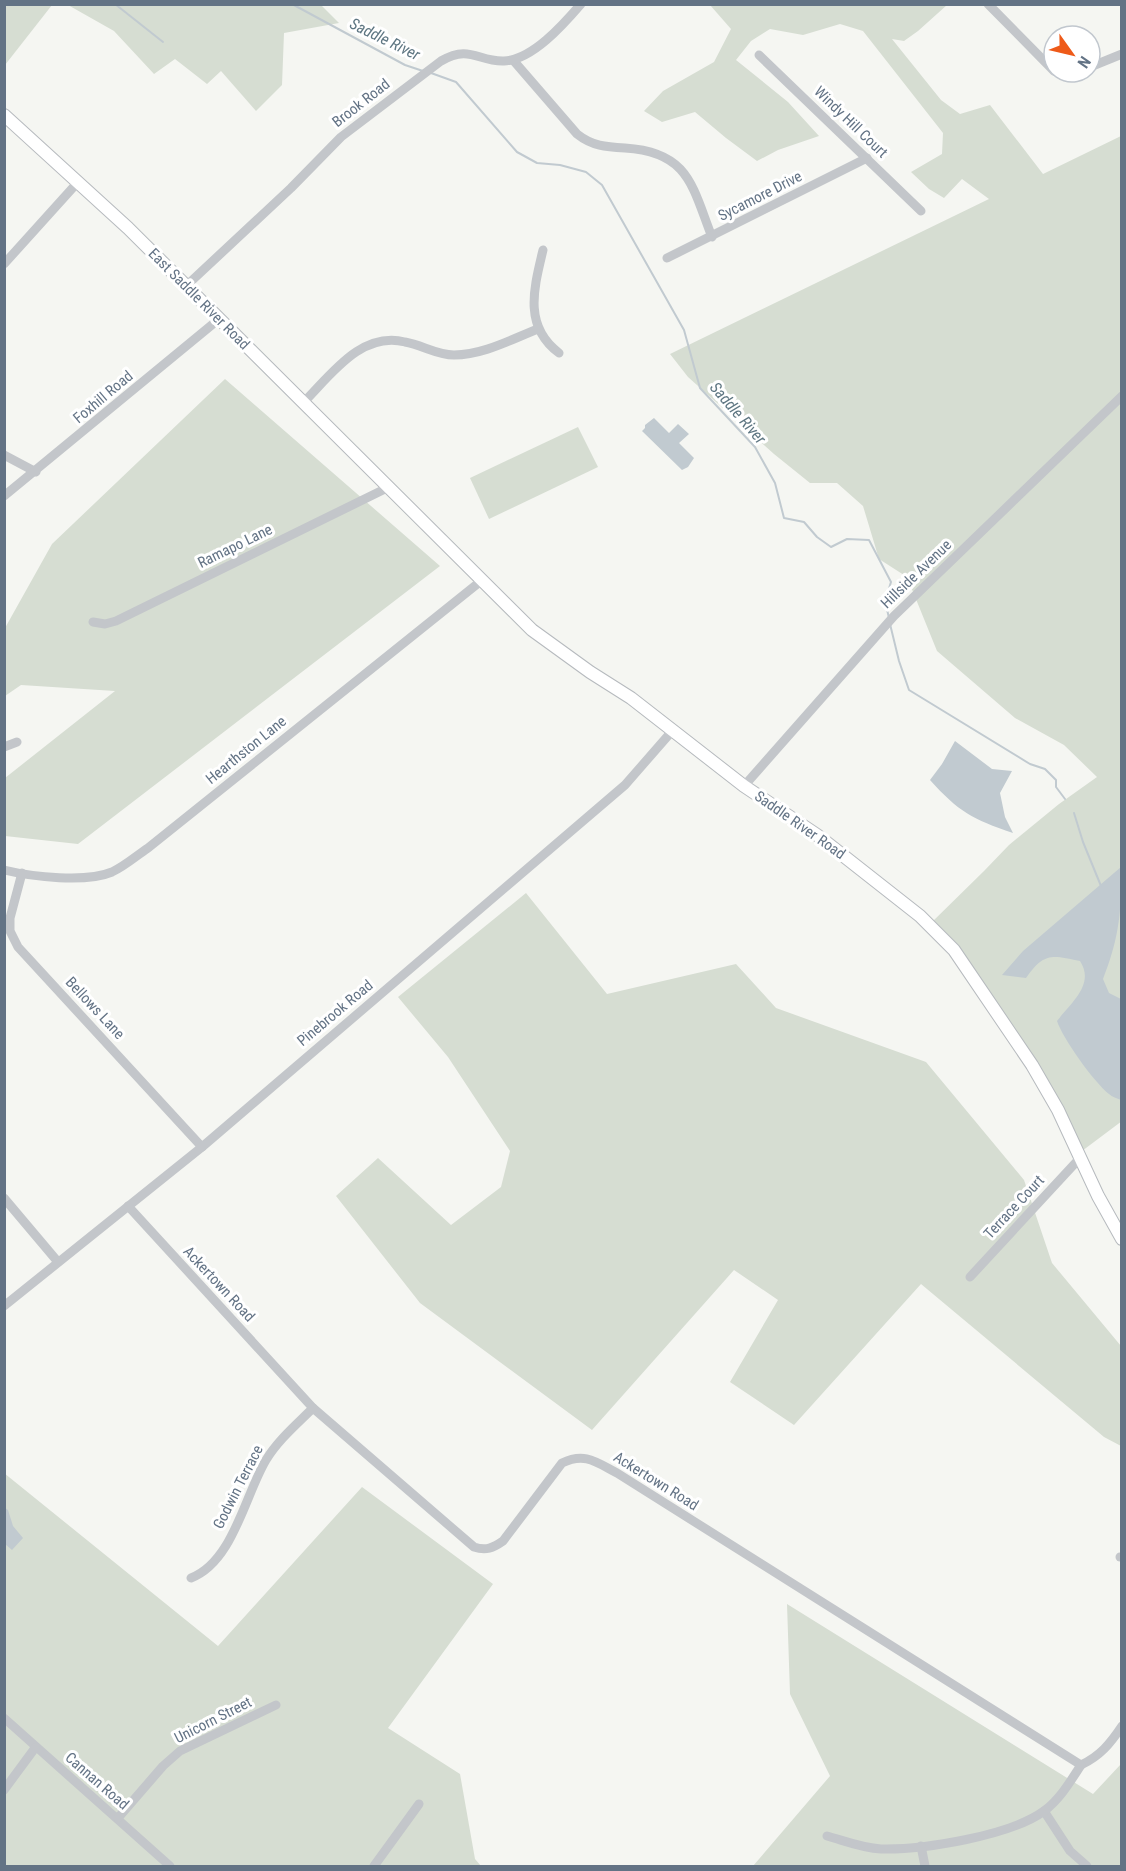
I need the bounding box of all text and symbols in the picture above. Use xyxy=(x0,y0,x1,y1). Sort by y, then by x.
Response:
water label: Saddle River xyxy=(347,14,424,65)
north arrow xyxy=(1042,24,1102,84)
text: N xyxy=(1073,53,1095,71)
street label: Brook Road xyxy=(329,75,393,131)
street label: Windy Hill Court xyxy=(811,83,891,161)
street label: Sycamore Drive xyxy=(715,167,805,225)
street label: East Saddle River Road xyxy=(145,245,253,353)
street label: Foxhill Road xyxy=(70,367,136,427)
water label: Saddle River xyxy=(706,378,771,449)
street label: Ramapo Lane xyxy=(195,520,275,572)
street label: Hillside Avenue xyxy=(877,536,955,612)
street label: Hearthston Lane xyxy=(202,712,290,788)
street label: Saddle River Road xyxy=(751,787,849,863)
street label: Bellows Lane xyxy=(62,973,128,1043)
street label: Pinebrook Road xyxy=(293,976,377,1050)
street label: Terrace Court xyxy=(980,1172,1048,1242)
street label: Ackertown Road xyxy=(179,1243,259,1325)
street label: Godwin Terrace xyxy=(209,1442,267,1532)
street label: Ackertown Road xyxy=(610,1448,702,1514)
street label: Unicorn Street xyxy=(171,1693,255,1747)
street label: Cannan Road xyxy=(62,1749,132,1813)

